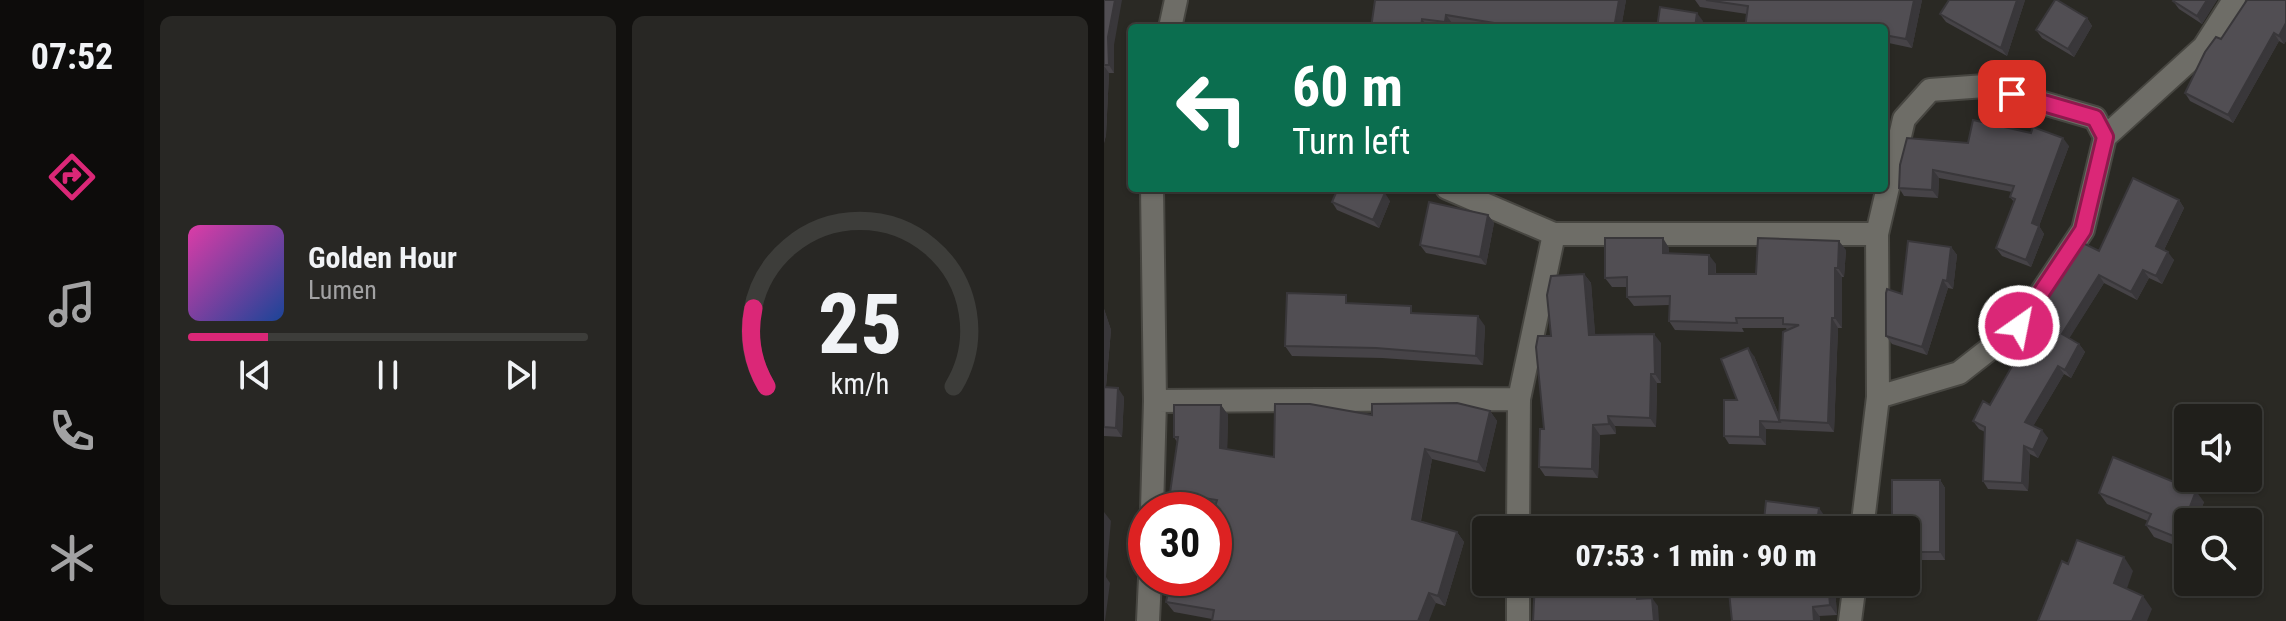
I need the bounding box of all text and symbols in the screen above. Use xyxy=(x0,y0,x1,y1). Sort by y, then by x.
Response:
text: 07:52 xyxy=(31,36,113,78)
text: 60 m xyxy=(1292,54,1403,120)
icon: left xyxy=(1160,56,1264,160)
pin xyxy=(1978,60,2046,128)
icon: arrive xyxy=(1990,72,2034,116)
text: Turn left xyxy=(1292,121,1410,163)
icon: directions xyxy=(44,149,100,205)
text: Golden Hour xyxy=(308,240,457,275)
text: Lumen xyxy=(308,275,377,305)
text: 25 xyxy=(818,275,902,372)
icon: music xyxy=(44,276,100,332)
position arrow xyxy=(1977,284,2061,368)
icon: previous xyxy=(233,353,277,397)
icon: pause xyxy=(366,353,410,397)
icon: next xyxy=(499,353,543,397)
text: km/h xyxy=(831,367,889,401)
icon: phone xyxy=(44,403,100,459)
map controls xyxy=(2174,404,2262,596)
button: sound xyxy=(2174,404,2262,492)
speed limit sign: 30 xyxy=(1128,492,1232,596)
button: search xyxy=(2174,508,2262,596)
icon: climate xyxy=(44,530,100,586)
text: 07:53 · 1 min · 90 m xyxy=(1575,538,1817,573)

